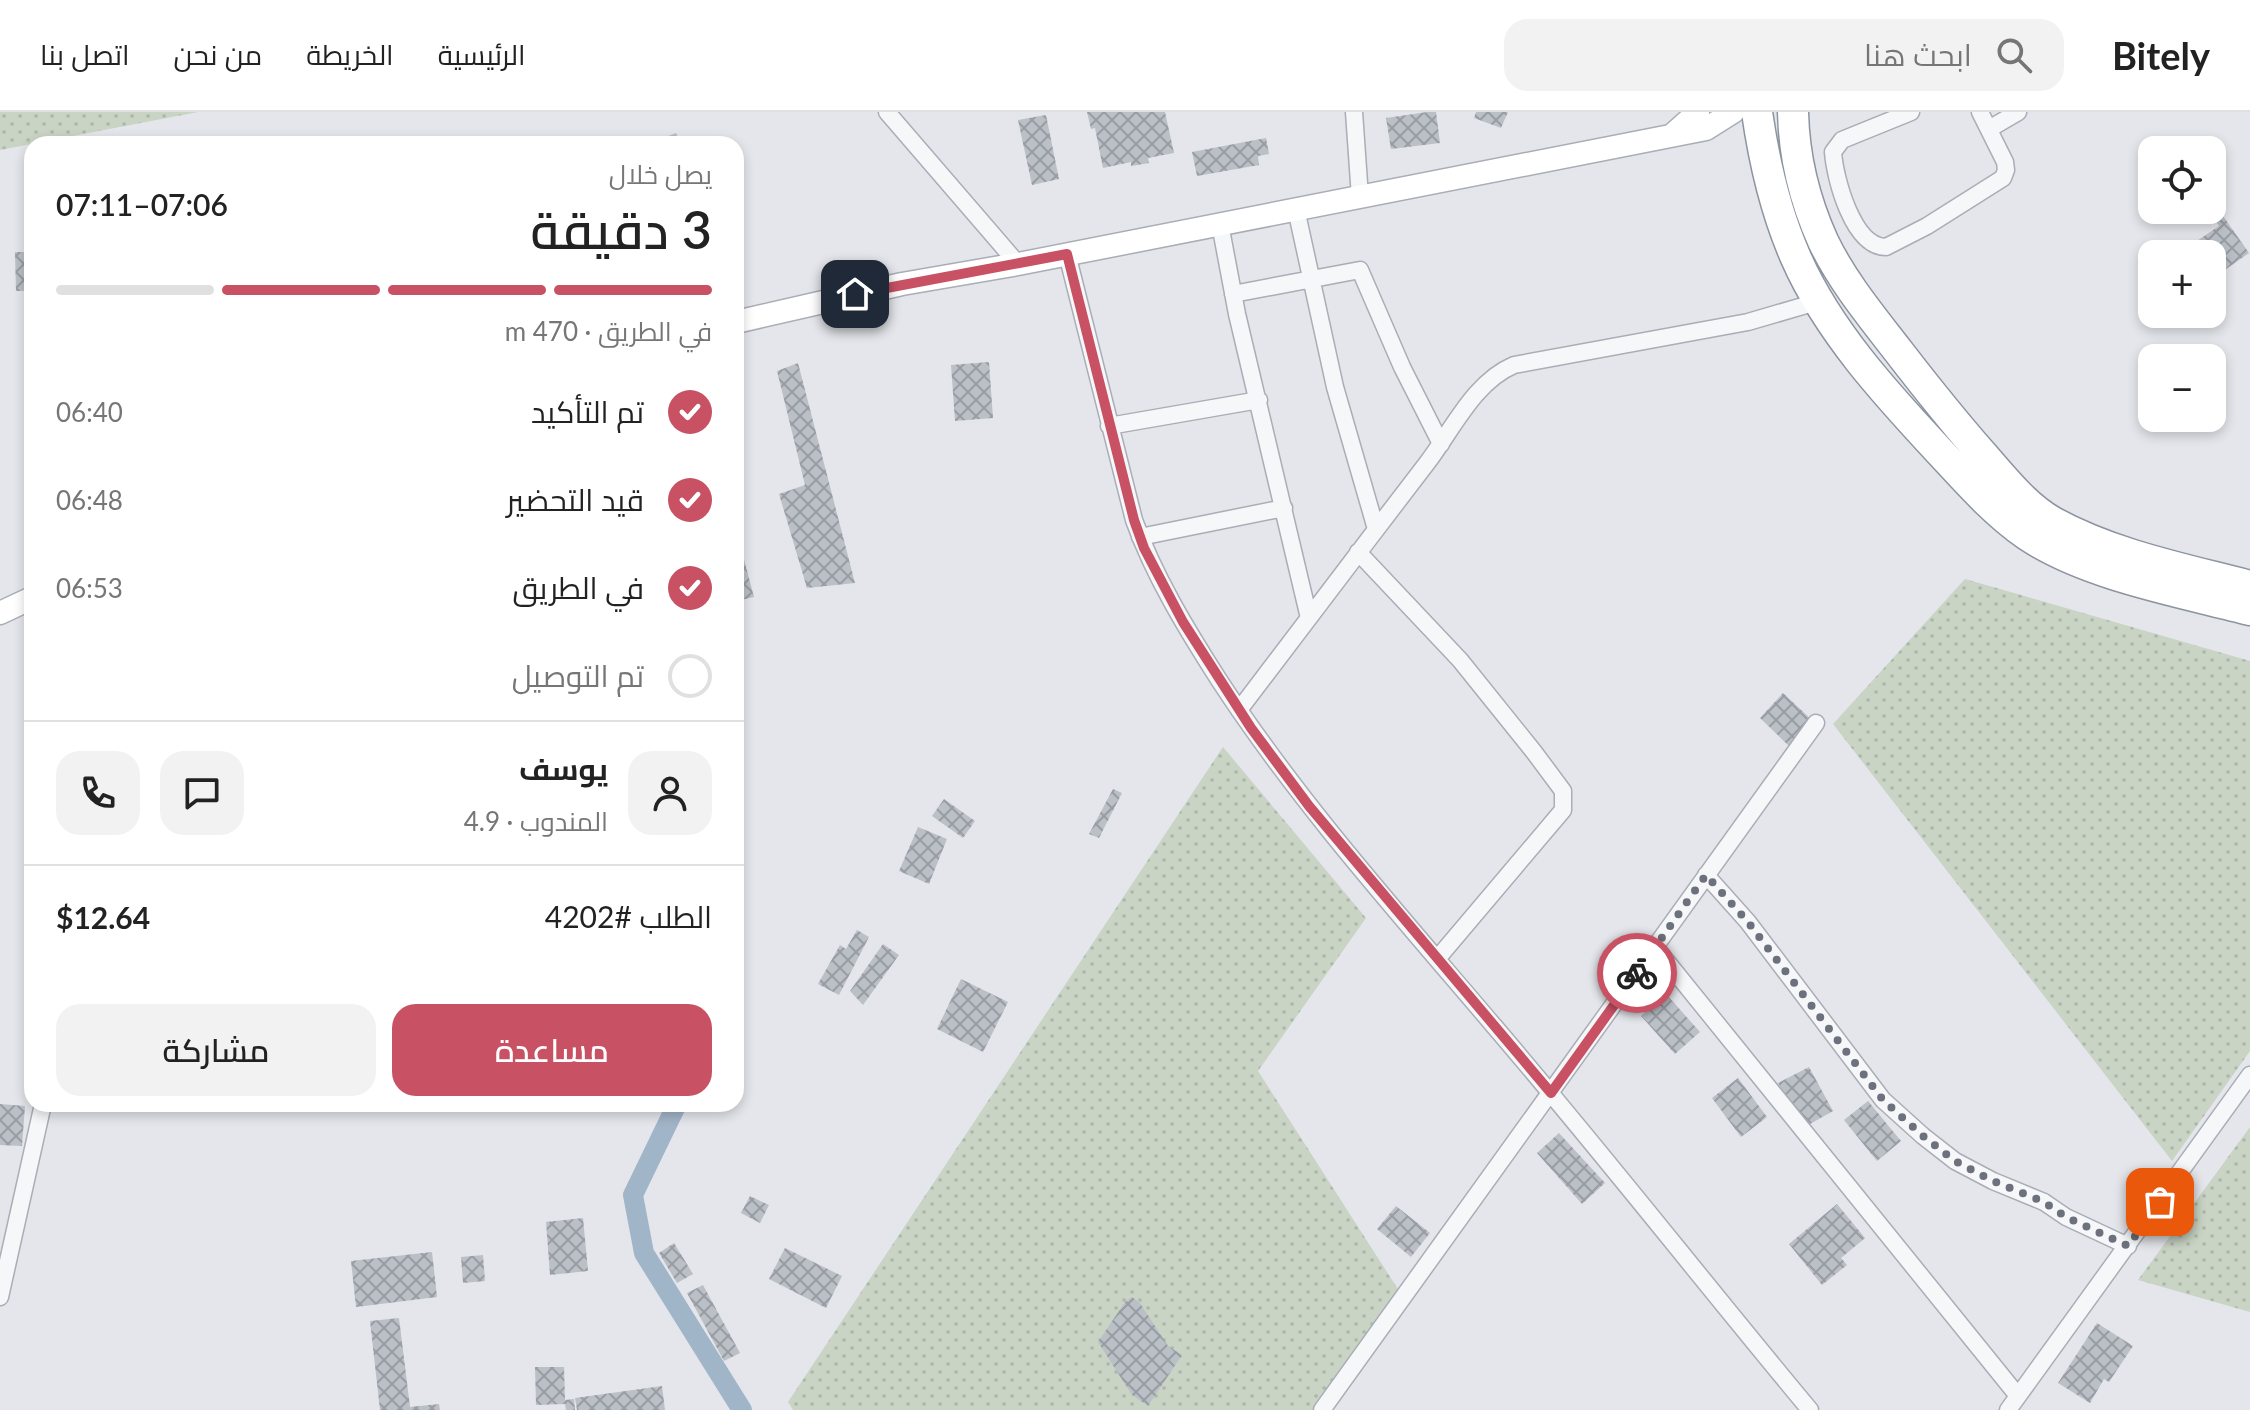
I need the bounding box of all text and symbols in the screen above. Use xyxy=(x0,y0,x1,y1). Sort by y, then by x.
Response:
search box xyxy=(1504,19,2064,91)
text: Bitely xyxy=(2112,32,2210,78)
icon: search xyxy=(1992,33,2036,77)
text: ابحث هنا xyxy=(1864,36,1972,72)
text: اتصل بنا xyxy=(40,37,130,71)
text: من نحن xyxy=(174,37,262,71)
text: الخريطة xyxy=(306,37,394,71)
text: الرئيسية xyxy=(438,37,526,71)
map controls xyxy=(2138,136,2226,432)
button: locate xyxy=(2138,136,2226,224)
text: يصل خلال xyxy=(609,158,712,190)
text: 07:06–07:11 xyxy=(56,186,228,222)
text: 3 دقيقة xyxy=(530,198,712,260)
button: + xyxy=(2138,240,2226,328)
pin xyxy=(821,260,889,328)
icon: home xyxy=(833,272,877,316)
text: في الطريق · 470 m xyxy=(505,315,712,347)
button: − xyxy=(2138,344,2226,432)
icon: check xyxy=(668,390,712,434)
text: تم التأكيد xyxy=(531,393,644,429)
text: 06:40 xyxy=(56,396,123,428)
icon: check xyxy=(668,478,712,522)
text: قيد التحضير xyxy=(507,481,644,517)
text: 06:48 xyxy=(56,484,123,516)
icon: check xyxy=(668,566,712,610)
text: في الطريق xyxy=(513,569,644,605)
text: 06:53 xyxy=(56,572,123,604)
text: تم التوصيل xyxy=(512,657,644,693)
text: يوسف xyxy=(519,750,608,786)
button: phone xyxy=(56,751,140,835)
button: chat xyxy=(160,751,244,835)
button: person xyxy=(628,751,712,835)
text: المندوب · 4.9 xyxy=(464,805,608,837)
text: الطلب #4202 xyxy=(545,898,712,934)
text: $12.64 xyxy=(56,899,150,935)
courier xyxy=(1597,933,1677,1013)
icon: bike xyxy=(1615,951,1659,995)
button: مشاركة xyxy=(56,1004,376,1096)
button: مساعدة xyxy=(392,1004,712,1096)
pin xyxy=(2126,1168,2194,1236)
icon: bag xyxy=(2138,1180,2182,1224)

